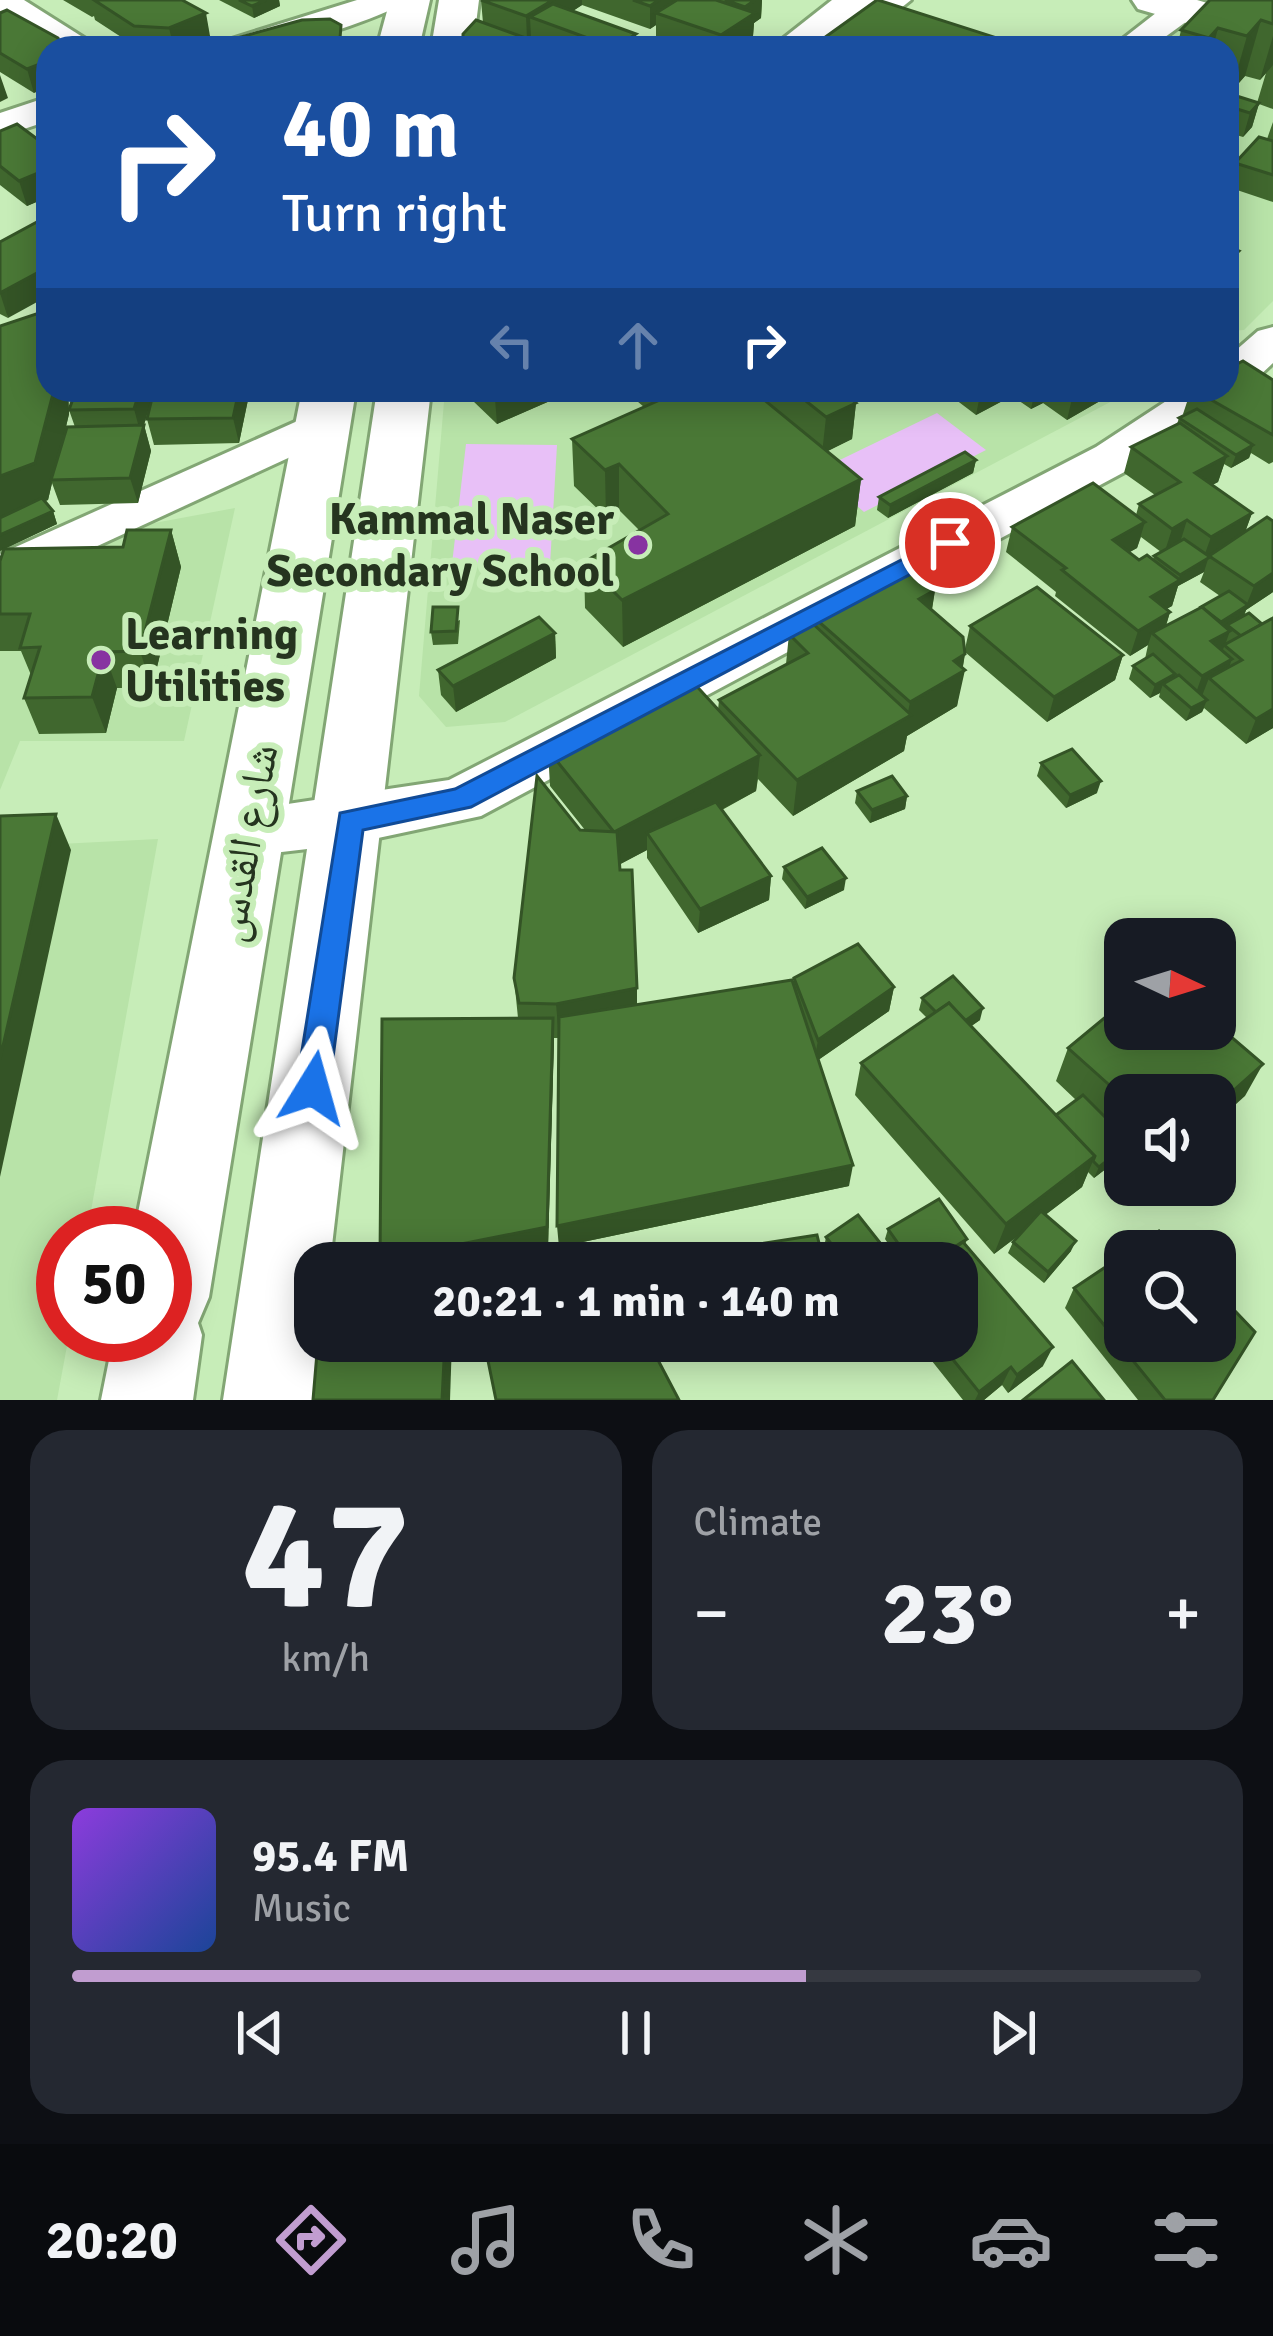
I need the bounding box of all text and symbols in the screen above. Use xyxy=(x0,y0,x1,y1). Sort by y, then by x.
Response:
text: 40 m xyxy=(282,77,459,181)
icon: right xyxy=(84,84,240,240)
text: Turn right xyxy=(282,180,507,247)
icon: left xyxy=(479,312,545,378)
icon: ahead xyxy=(605,312,671,378)
icon: right xyxy=(731,312,797,378)
place label: Kammal Naser Secondary School xyxy=(267,492,614,599)
pin xyxy=(899,492,1001,594)
icon: arrive xyxy=(917,510,983,576)
marker: Kammal Naser Secondary School xyxy=(625,532,651,558)
place label: Learning Utilities xyxy=(125,607,298,714)
marker: Learning Utilities xyxy=(88,647,114,673)
street label: شارع القدس xyxy=(202,740,290,946)
north arrow xyxy=(1104,918,1236,1050)
map controls xyxy=(1104,918,1236,1362)
position arrow xyxy=(250,1025,376,1151)
button: sound xyxy=(1104,1074,1236,1206)
speed limit sign: 50 xyxy=(36,1206,192,1362)
button: search xyxy=(1104,1230,1236,1362)
text: 20:21 · 1 min · 140 m xyxy=(432,1274,840,1329)
text: 47 xyxy=(242,1459,410,1652)
text: Climate xyxy=(694,1498,822,1546)
text: 23° xyxy=(881,1558,1014,1669)
text: − xyxy=(694,1573,729,1654)
text: + xyxy=(1165,1573,1201,1654)
text: km/h xyxy=(282,1634,370,1682)
text: 95.4 FM xyxy=(252,1829,409,1884)
text: Music xyxy=(252,1884,351,1932)
icon: previous xyxy=(227,2000,293,2066)
icon: pause xyxy=(603,2000,669,2066)
icon: next xyxy=(980,2000,1046,2066)
icon: directions xyxy=(269,2198,353,2282)
icon: music xyxy=(444,2198,528,2282)
icon: phone xyxy=(619,2198,703,2282)
icon: climate xyxy=(794,2198,878,2282)
icon: car xyxy=(969,2198,1053,2282)
icon: filters xyxy=(1144,2198,1228,2282)
text: 20:20 xyxy=(45,2207,178,2274)

